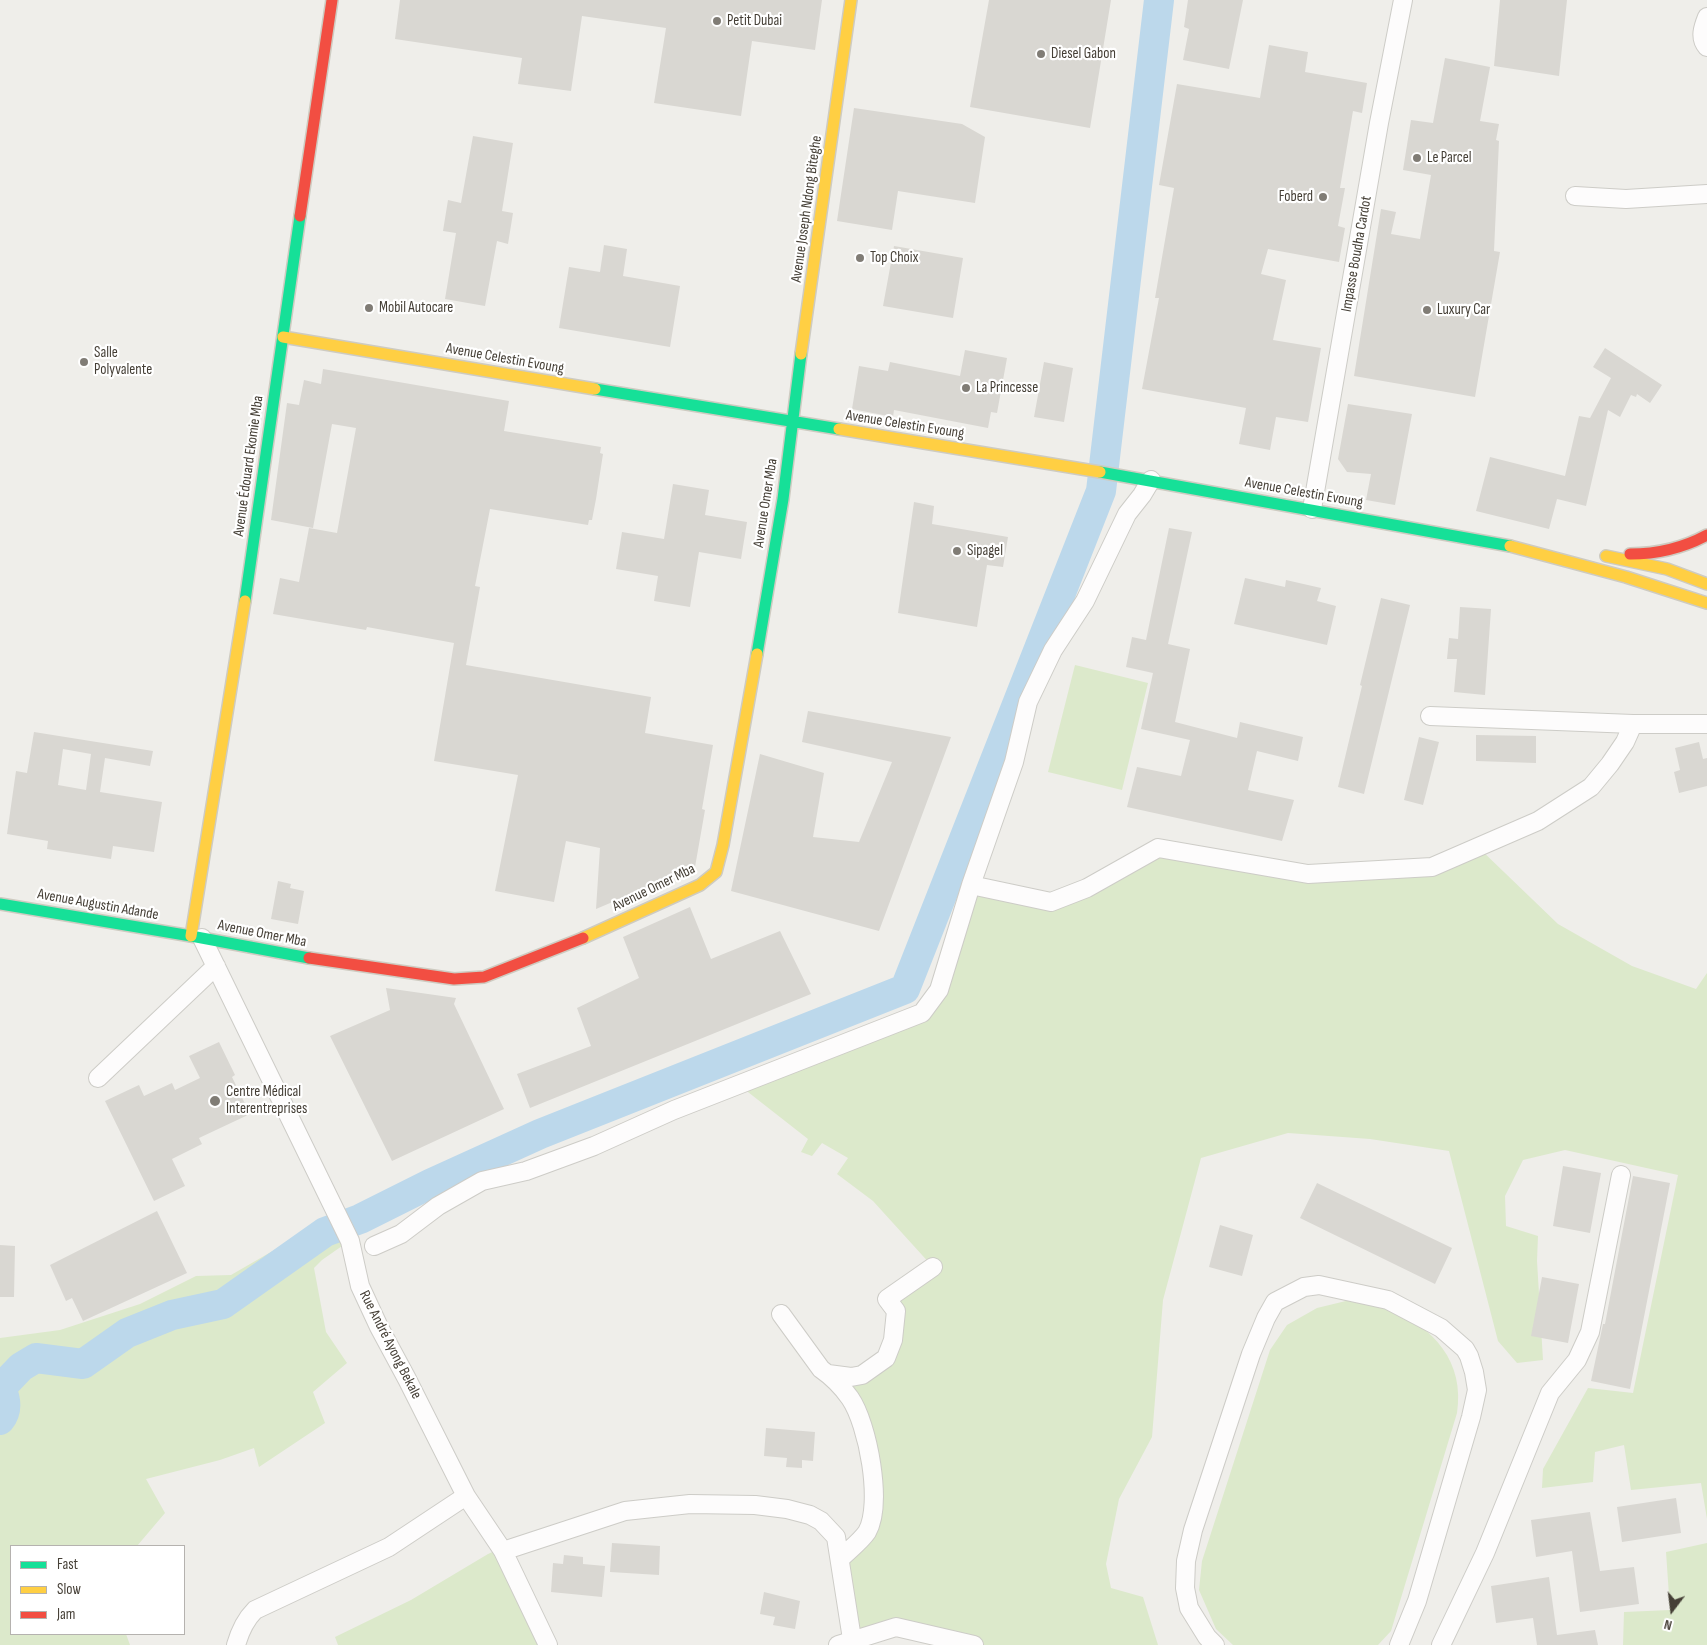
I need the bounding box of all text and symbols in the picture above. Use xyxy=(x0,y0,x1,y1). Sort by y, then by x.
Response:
place label: Petit Dubai xyxy=(727,12,782,30)
marker: Petit Dubai xyxy=(711,15,723,27)
place label: Diesel Gabon xyxy=(1051,45,1116,63)
marker: Diesel Gabon xyxy=(1035,48,1047,60)
street label: Avenue Joseph Ndong Biteghe xyxy=(788,134,826,284)
place label: Le Parcel xyxy=(1427,149,1472,167)
marker: Le Parcel xyxy=(1411,152,1423,164)
place label: Foberd xyxy=(1279,188,1313,206)
marker: Foberd xyxy=(1317,191,1329,203)
street label: Impasse Boudha Cardot xyxy=(1338,195,1376,313)
place label: Top Choix xyxy=(870,249,918,267)
marker: Top Choix xyxy=(854,252,866,264)
place label: Mobil Autocare xyxy=(379,299,453,317)
place label: Luxury Car xyxy=(1437,301,1490,319)
marker: Mobil Autocare xyxy=(363,302,375,314)
marker: Luxury Car xyxy=(1421,304,1433,316)
street label: Avenue Celestin Evoung xyxy=(445,340,565,378)
place label: Salle Polyvalente xyxy=(94,344,152,379)
marker: Salle Polyvalente xyxy=(78,356,90,368)
place label: La Princesse xyxy=(976,379,1038,397)
marker: La Princesse xyxy=(960,382,972,394)
street label: Avenue Édouard Ekomie Mba xyxy=(230,394,268,538)
street label: Avenue Celestin Evoung xyxy=(845,407,965,443)
street label: Avenue Omer Mba xyxy=(750,457,782,549)
street label: Avenue Celestin Evoung xyxy=(1244,474,1364,512)
place label: Sipagel xyxy=(967,542,1003,560)
marker: Sipagel xyxy=(951,545,963,557)
street label: Avenue Omer Mba xyxy=(610,860,698,916)
street label: Avenue Augustin Adande xyxy=(36,886,160,924)
street label: Avenue Omer Mba xyxy=(216,917,308,951)
place label: Centre Médical Interentreprises xyxy=(226,1083,307,1118)
marker: Centre Médical Interentreprises xyxy=(208,1094,222,1108)
street label: Rue André Ayong Bekale xyxy=(355,1288,425,1402)
legend xyxy=(10,1545,185,1635)
text: Fast xyxy=(57,1555,78,1574)
text: Slow xyxy=(57,1580,81,1599)
north arrow xyxy=(1647,1585,1697,1635)
text: Jam xyxy=(57,1605,75,1624)
text: N xyxy=(1662,1616,1674,1634)

